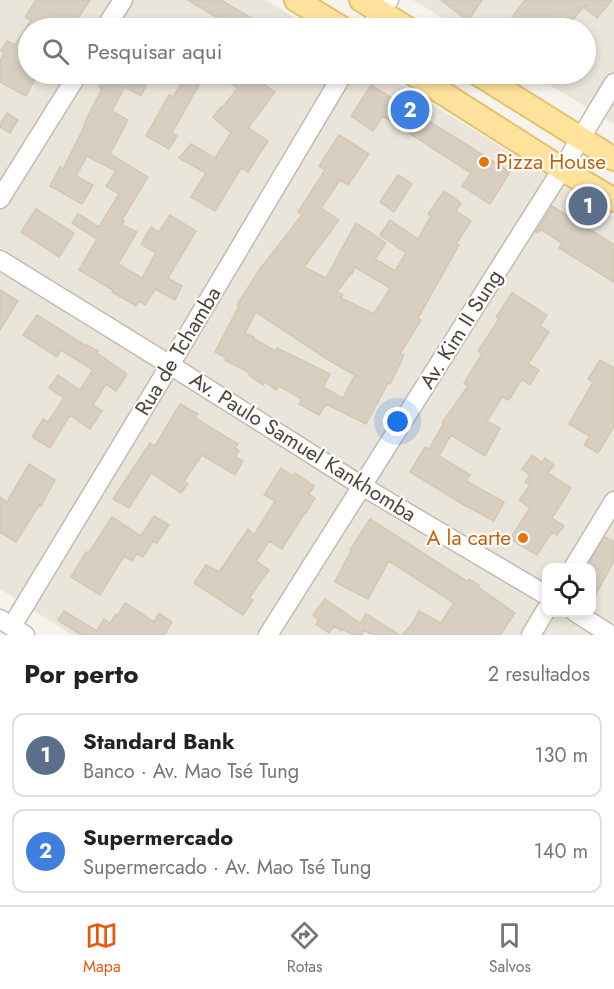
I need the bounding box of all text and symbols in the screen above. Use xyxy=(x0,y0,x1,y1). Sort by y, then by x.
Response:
search box xyxy=(18,18,596,84)
icon: search xyxy=(39,35,72,68)
text: Pesquisar aqui xyxy=(87,35,222,67)
pin: 2 xyxy=(390,88,430,132)
place label: Pizza House xyxy=(496,147,606,177)
marker: Pizza House xyxy=(477,155,491,169)
pin: 1 xyxy=(568,184,608,228)
street label: Av. Kim II Sung xyxy=(412,264,510,394)
street label: Rua de Tchamba xyxy=(128,281,228,421)
street label: Av. Paulo Samuel Kankhomba xyxy=(184,365,422,529)
your location xyxy=(383,407,412,436)
place label: A la carte xyxy=(426,523,511,553)
marker: A la carte xyxy=(516,531,530,545)
map controls xyxy=(542,563,596,617)
button: locate xyxy=(542,563,596,617)
text: Por perto xyxy=(24,655,138,693)
text: 2 resultados xyxy=(488,660,590,689)
text: Standard Bank xyxy=(83,725,235,757)
text: 1 xyxy=(40,741,51,770)
text: 130 m xyxy=(534,741,588,770)
text: Banco · Av. Mao Tsé Tung xyxy=(83,757,299,786)
text: Supermercado xyxy=(83,821,233,853)
text: 2 xyxy=(39,837,52,866)
text: 140 m xyxy=(534,837,588,866)
text: Supermercado · Av. Mao Tsé Tung xyxy=(83,853,371,882)
tab: Mapa xyxy=(83,919,121,978)
tab: Rotas xyxy=(287,919,323,978)
tab: Salvos xyxy=(489,919,531,978)

